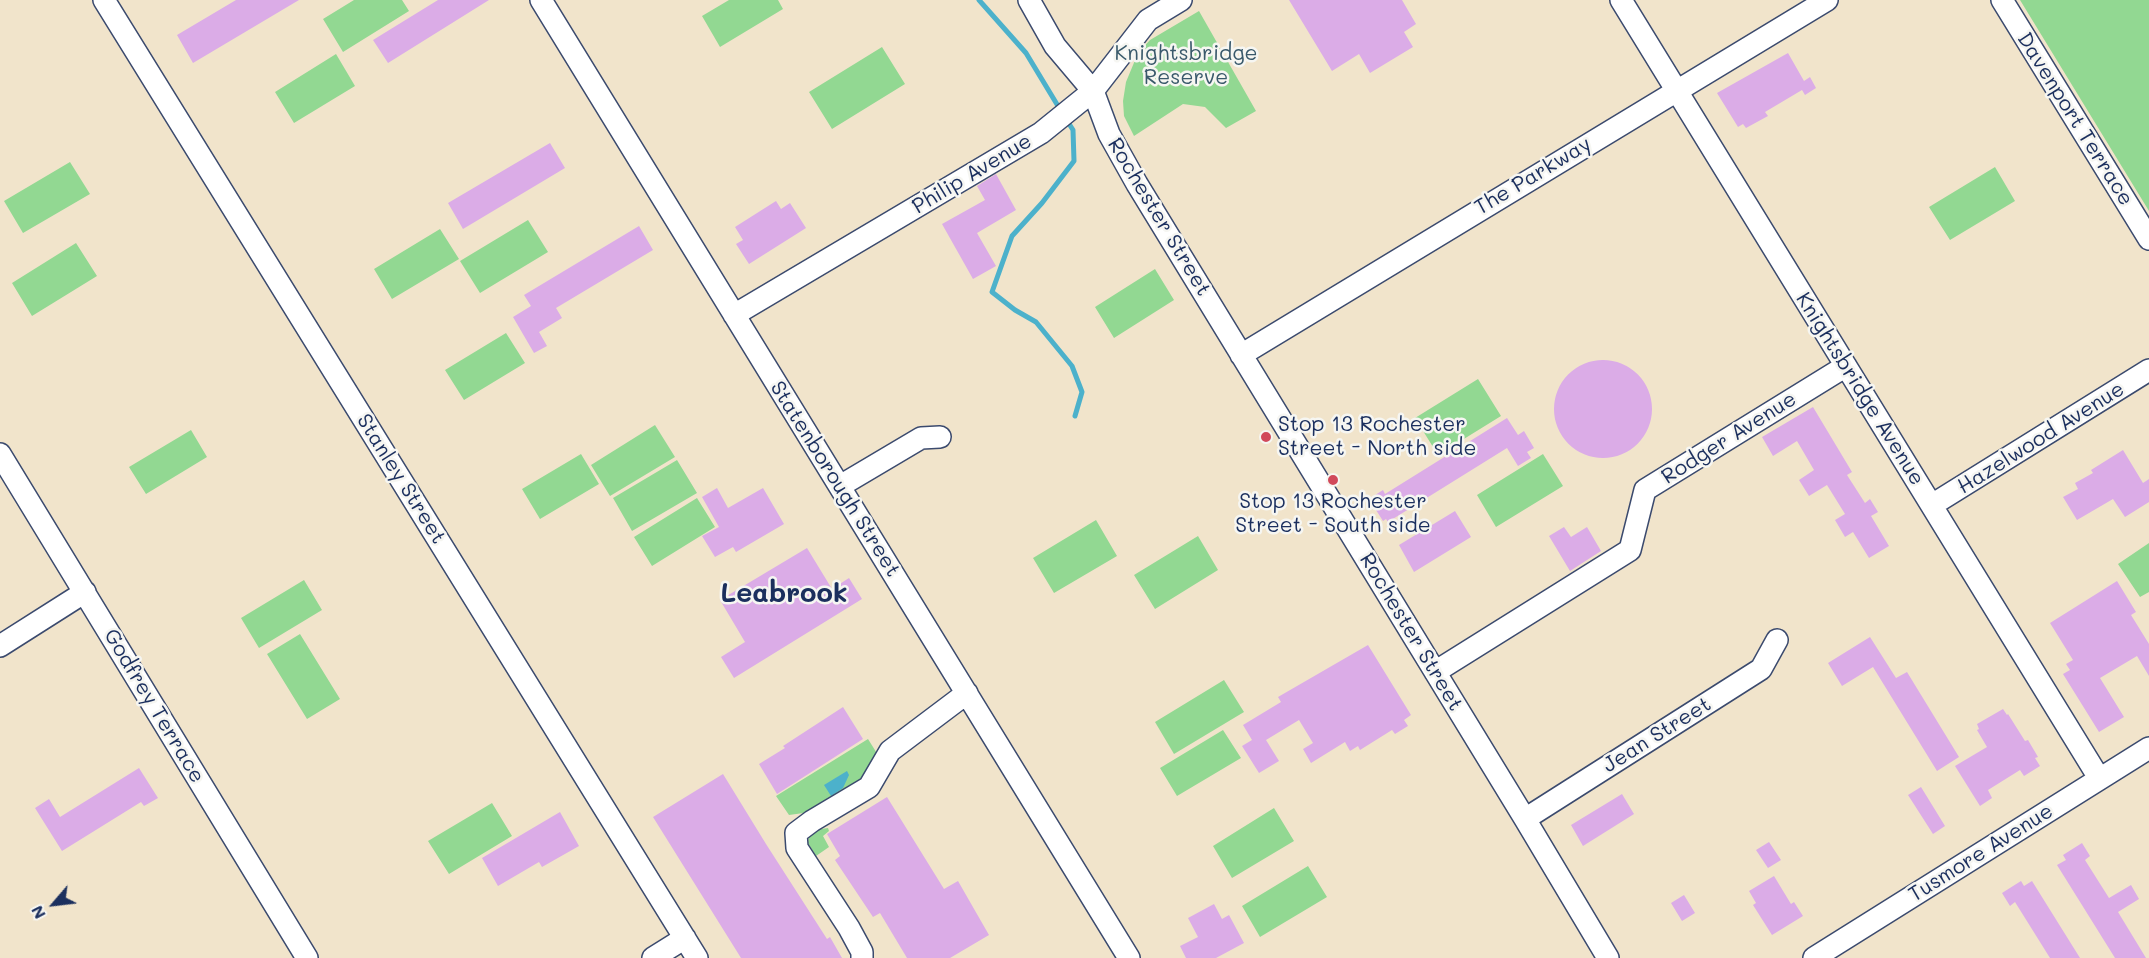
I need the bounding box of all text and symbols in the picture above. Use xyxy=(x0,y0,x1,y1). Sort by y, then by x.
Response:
street label: Davenport Terrace xyxy=(2011,28,2139,210)
park label: Knightsbridge Reserve xyxy=(1114,41,1258,91)
street label: Philip Avenue xyxy=(908,128,1036,220)
street label: The Parkway xyxy=(1470,131,1596,221)
street label: Rochester Street xyxy=(1102,134,1216,300)
street label: Knightsbridge Avenue xyxy=(1790,288,1930,490)
street label: Hazelwood Avenue xyxy=(1953,376,2129,500)
street label: Statenborough Street xyxy=(764,377,906,581)
street label: Rodger Avenue xyxy=(1657,386,1801,490)
street label: Stanley Street xyxy=(351,409,451,549)
place label: Stop 13 Rochester Street - North side xyxy=(1278,412,1476,462)
marker: Stop 13 Rochester Street - North side xyxy=(1259,430,1273,444)
marker: Stop 13 Rochester Street - South side xyxy=(1326,473,1340,487)
place label: Stop 13 Rochester Street - South side xyxy=(1235,489,1431,539)
street label: Rochester Street xyxy=(1354,549,1468,715)
district label: Leabrook xyxy=(721,578,847,610)
street label: Godfrey Terrace xyxy=(98,625,210,787)
street label: Jean Street xyxy=(1598,692,1716,778)
street label: Tusmore Avenue xyxy=(1904,798,2058,908)
north arrow xyxy=(24,874,84,934)
text: N xyxy=(26,902,50,923)

